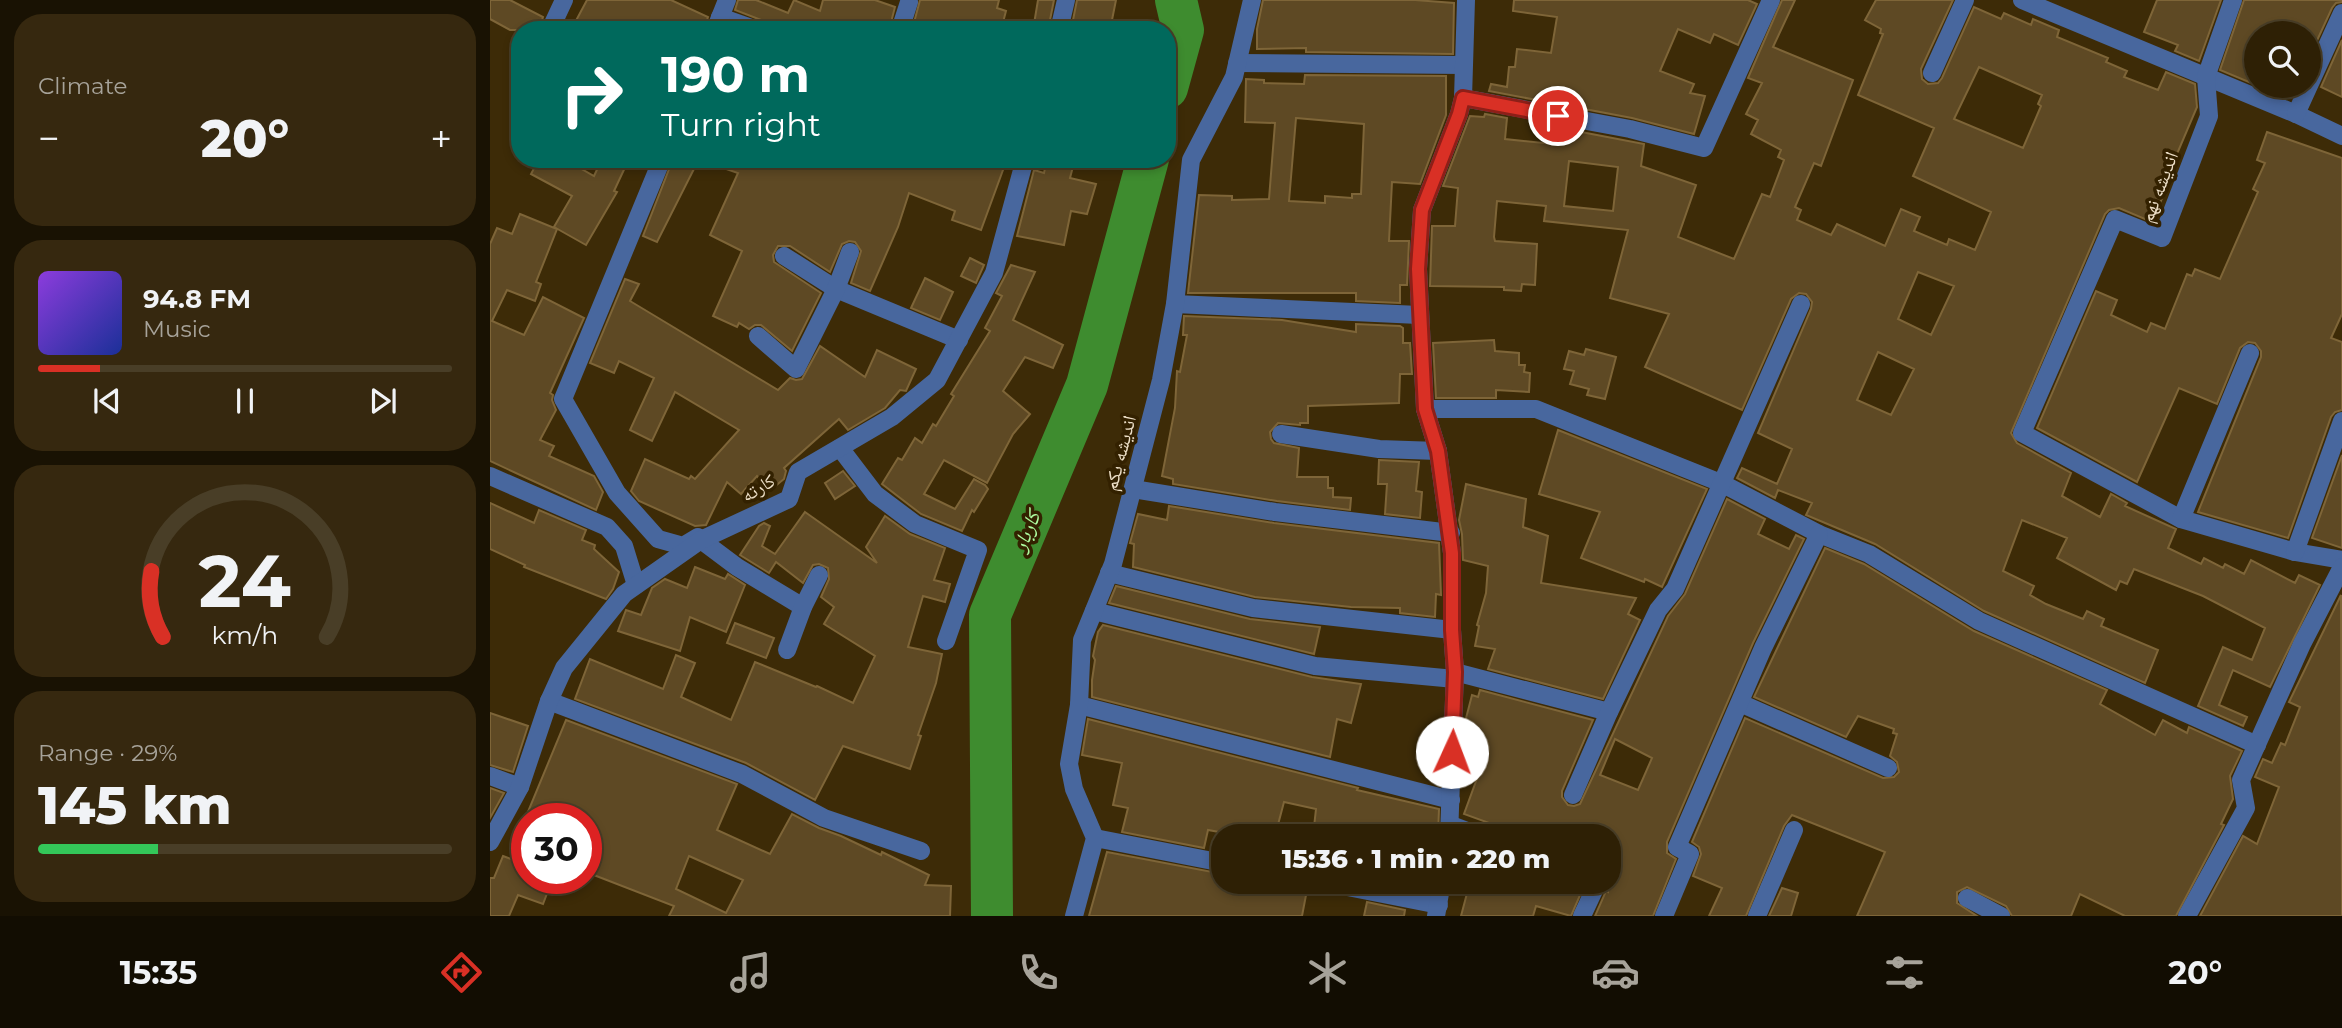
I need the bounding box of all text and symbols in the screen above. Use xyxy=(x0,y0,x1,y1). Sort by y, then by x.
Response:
map controls xyxy=(2244,21,2321,98)
button: search xyxy=(2244,21,2321,98)
text: 190 m xyxy=(661,45,810,104)
icon: right xyxy=(546,49,637,140)
text: Climate xyxy=(38,72,127,100)
pin xyxy=(1528,86,1588,146)
icon: arrive xyxy=(1539,97,1577,135)
text: Turn right xyxy=(661,105,821,144)
text: 20° xyxy=(201,107,289,170)
text: − xyxy=(38,115,60,162)
text: + xyxy=(430,115,452,162)
street label: اندیشه نهم xyxy=(2135,148,2184,226)
text: 94.8 FM xyxy=(143,283,251,315)
text: Music xyxy=(143,315,211,343)
icon: previous xyxy=(88,382,126,420)
icon: pause xyxy=(226,382,264,420)
icon: next xyxy=(364,382,402,420)
street label: اندیشه یکم xyxy=(1099,413,1142,493)
street label: کارته xyxy=(737,469,779,507)
water label: کاربار xyxy=(1006,504,1047,557)
text: 24 xyxy=(199,537,291,625)
text: km/h xyxy=(212,620,278,650)
position arrow xyxy=(1415,715,1489,789)
text: Range · 29% xyxy=(38,739,177,767)
text: 145 km xyxy=(38,774,232,837)
speed limit sign: 30 xyxy=(511,803,602,894)
text: 15:36 · 1 min · 220 m xyxy=(1282,843,1550,875)
icon: directions xyxy=(437,948,486,997)
icon: music xyxy=(726,948,775,997)
icon: phone xyxy=(1014,948,1063,997)
icon: climate xyxy=(1303,948,1352,997)
icon: car xyxy=(1591,948,1640,997)
icon: filters xyxy=(1880,948,1929,997)
text: 15:35 xyxy=(120,953,197,992)
text: 20° xyxy=(2168,953,2222,992)

